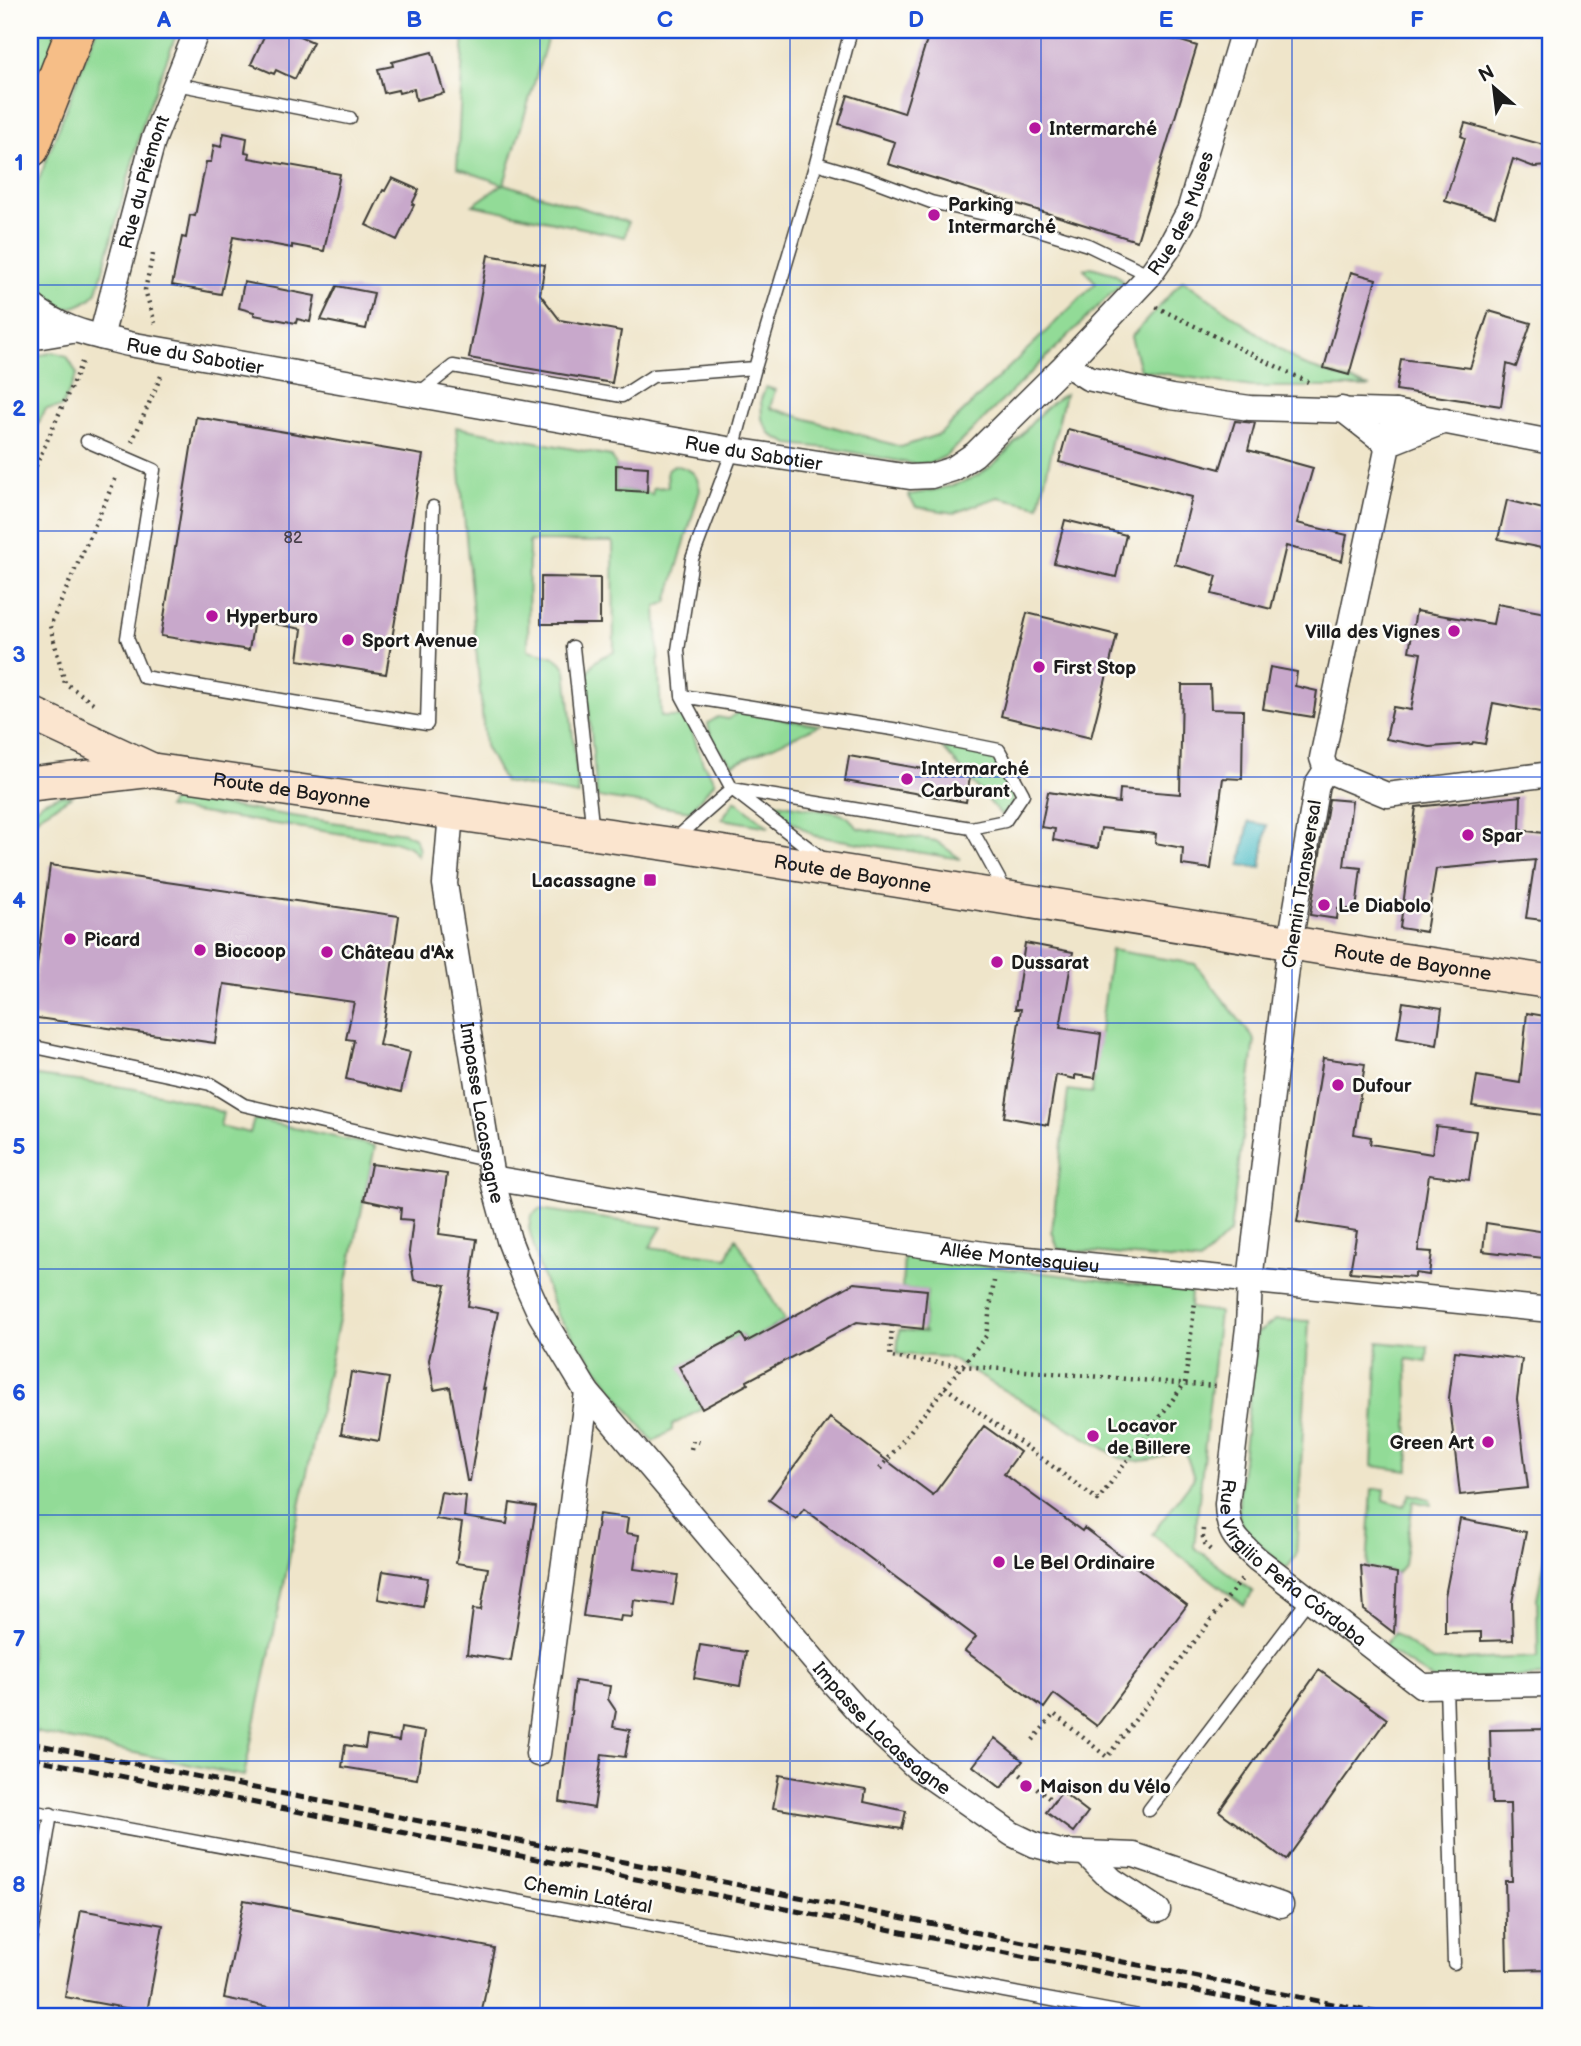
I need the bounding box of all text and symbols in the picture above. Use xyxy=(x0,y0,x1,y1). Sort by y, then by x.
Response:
text: A xyxy=(156,6,172,34)
text: B xyxy=(406,6,422,34)
text: C xyxy=(657,6,673,34)
text: D xyxy=(908,6,924,34)
text: E xyxy=(1159,6,1174,34)
text: F xyxy=(1410,6,1424,34)
north arrow xyxy=(1458,52,1528,122)
text: N xyxy=(1475,61,1498,88)
street label: Rue du Piémont xyxy=(115,112,175,251)
place label: Intermarché xyxy=(1049,118,1157,141)
marker: Intermarché xyxy=(1027,120,1043,136)
text: 1 xyxy=(14,149,24,177)
street label: Rue des Muses xyxy=(1143,149,1219,280)
place label: Parking Intermarché xyxy=(948,194,1056,239)
marker: Parking Intermarché xyxy=(926,207,942,223)
street label: Rue du Sabotier xyxy=(124,334,266,381)
text: 2 xyxy=(12,395,26,423)
street label: Rue du Sabotier xyxy=(683,432,825,477)
house number: 82 xyxy=(284,529,303,548)
place label: Hyperburo xyxy=(226,606,318,629)
marker: Hyperburo xyxy=(204,608,220,624)
place label: Villa des Vignes xyxy=(1305,621,1440,644)
marker: Villa des Vignes xyxy=(1446,623,1462,639)
place label: Sport Avenue xyxy=(362,630,477,653)
marker: Sport Avenue xyxy=(340,632,356,648)
text: 3 xyxy=(12,641,26,669)
place label: First Stop xyxy=(1053,657,1136,680)
marker: First Stop xyxy=(1031,659,1047,675)
place label: Intermarché Carburant xyxy=(921,758,1029,803)
street label: Route de Bayonne xyxy=(211,769,372,814)
marker: Intermarché Carburant xyxy=(899,771,915,787)
street label: Chemin Transversal xyxy=(1278,798,1327,970)
place label: Spar xyxy=(1482,825,1523,848)
marker: Spar xyxy=(1460,827,1476,843)
street label: Route de Bayonne xyxy=(772,851,933,899)
place label: Lacassagne xyxy=(531,870,636,893)
marker: Lacassagne xyxy=(642,872,658,888)
text: 4 xyxy=(12,887,26,915)
place label: Le Diabolo xyxy=(1338,895,1431,918)
marker: Le Diabolo xyxy=(1316,897,1332,913)
place label: Picard xyxy=(84,929,140,952)
marker: Picard xyxy=(62,931,78,947)
place label: Biocoop xyxy=(214,940,286,963)
street label: Route de Bayonne xyxy=(1332,940,1493,986)
marker: Biocoop xyxy=(192,942,208,958)
place label: Château d'Ax xyxy=(341,942,454,965)
marker: Château d'Ax xyxy=(319,944,335,960)
place label: Dussarat xyxy=(1011,952,1090,975)
marker: Dussarat xyxy=(989,954,1005,970)
street label: Impasse Lacassagne xyxy=(454,1021,508,1206)
place label: Dufour xyxy=(1352,1075,1412,1098)
marker: Dufour xyxy=(1330,1077,1346,1093)
text: 5 xyxy=(12,1133,26,1161)
street label: Allée Montesquieu xyxy=(939,1238,1100,1279)
text: 6 xyxy=(12,1379,26,1407)
place label: Locavor de Billere xyxy=(1107,1415,1191,1460)
marker: Locavor de Billere xyxy=(1085,1428,1101,1444)
place label: Green Art xyxy=(1390,1432,1475,1455)
marker: Green Art xyxy=(1480,1434,1496,1450)
street label: Rue Virgilio Peña Córdoba xyxy=(1214,1478,1371,1652)
place label: Le Bel Ordinaire xyxy=(1013,1552,1155,1575)
marker: Le Bel Ordinaire xyxy=(991,1554,1007,1570)
text: 7 xyxy=(13,1625,26,1653)
street label: Impasse Lacassagne xyxy=(807,1658,955,1801)
place label: Maison du Vélo xyxy=(1040,1776,1171,1799)
marker: Maison du Vélo xyxy=(1018,1778,1034,1794)
text: 8 xyxy=(12,1871,26,1899)
street label: Chemin Latéral xyxy=(521,1872,654,1919)

